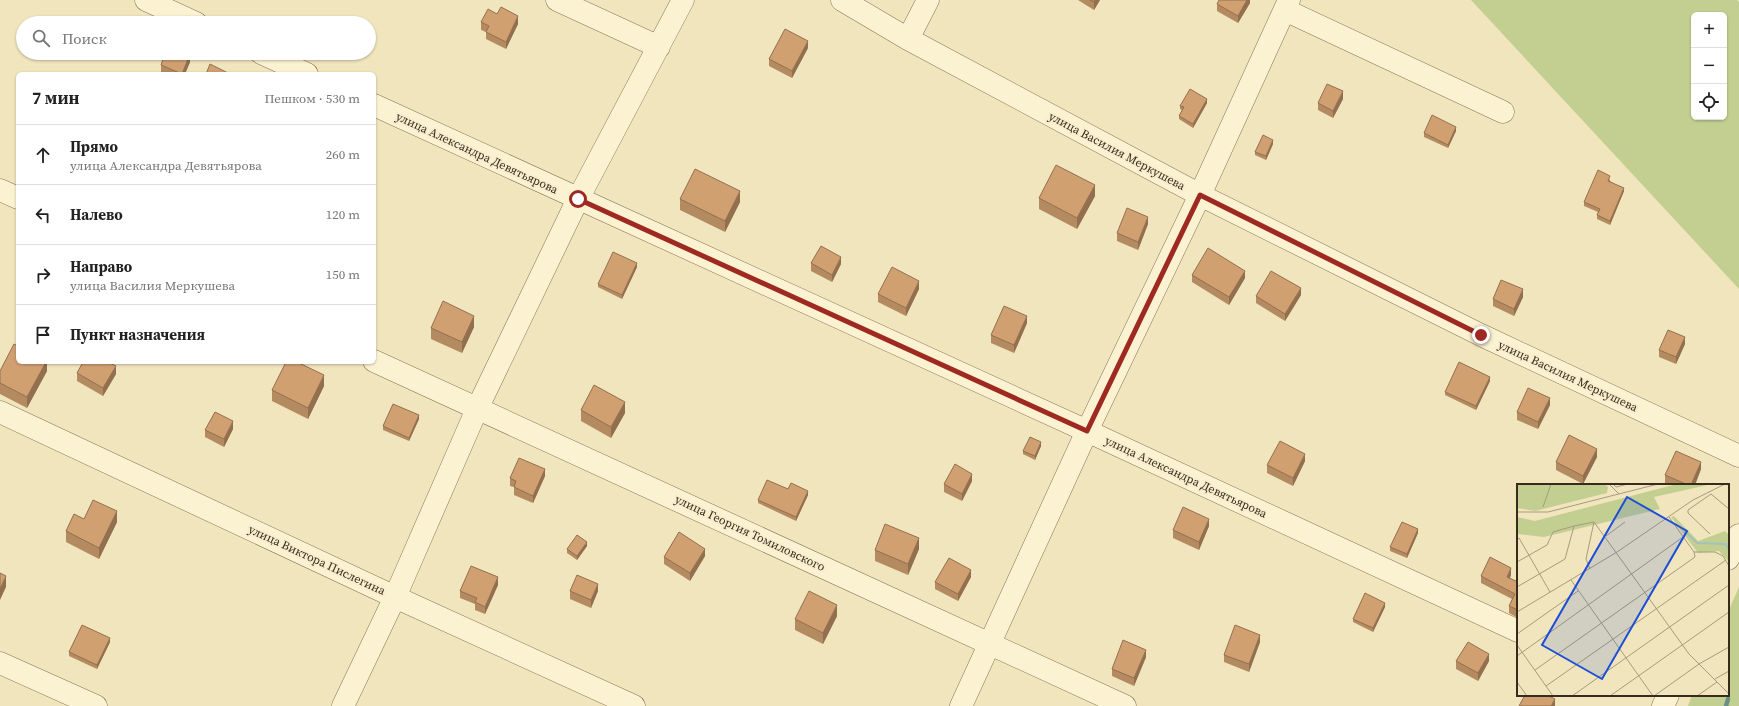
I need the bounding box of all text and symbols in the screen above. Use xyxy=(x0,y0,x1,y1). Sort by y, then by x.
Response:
map controls xyxy=(1691,12,1727,120)
button: + xyxy=(1691,12,1727,48)
search box xyxy=(16,16,376,60)
icon: search xyxy=(30,27,52,49)
text: Поиск xyxy=(62,28,107,49)
button: − xyxy=(1691,48,1727,84)
button: locate xyxy=(1691,84,1727,120)
text: 7 мин xyxy=(32,86,80,110)
text: Пешком · 530 m xyxy=(265,90,360,107)
street label: улица Александра Девятьярова xyxy=(393,108,561,198)
street label: улица Василия Меркушева xyxy=(1046,108,1189,194)
text: Прямо xyxy=(70,136,118,157)
icon: ahead xyxy=(32,144,54,166)
text: 260 m xyxy=(326,146,360,163)
text: улица Александра Девятьярова xyxy=(70,157,262,174)
route start xyxy=(569,190,587,208)
icon: left xyxy=(32,204,54,226)
text: Налево xyxy=(70,204,123,225)
text: 120 m xyxy=(326,206,360,223)
text: Направо xyxy=(70,256,132,277)
icon: right xyxy=(32,264,54,286)
text: 150 m xyxy=(326,266,360,283)
text: улица Василия Меркушева xyxy=(70,277,235,294)
icon: arrive xyxy=(32,324,54,346)
text: Пункт назначения xyxy=(70,324,205,345)
route end xyxy=(1472,326,1490,344)
street label: улица Василия Меркушева xyxy=(1496,337,1641,416)
street label: улица Александра Девятьярова xyxy=(1102,432,1270,522)
inset map xyxy=(1517,484,1729,696)
street label: улица Георгия Томиловского xyxy=(672,491,828,575)
street label: улица Виктора Пислегина xyxy=(246,521,389,599)

